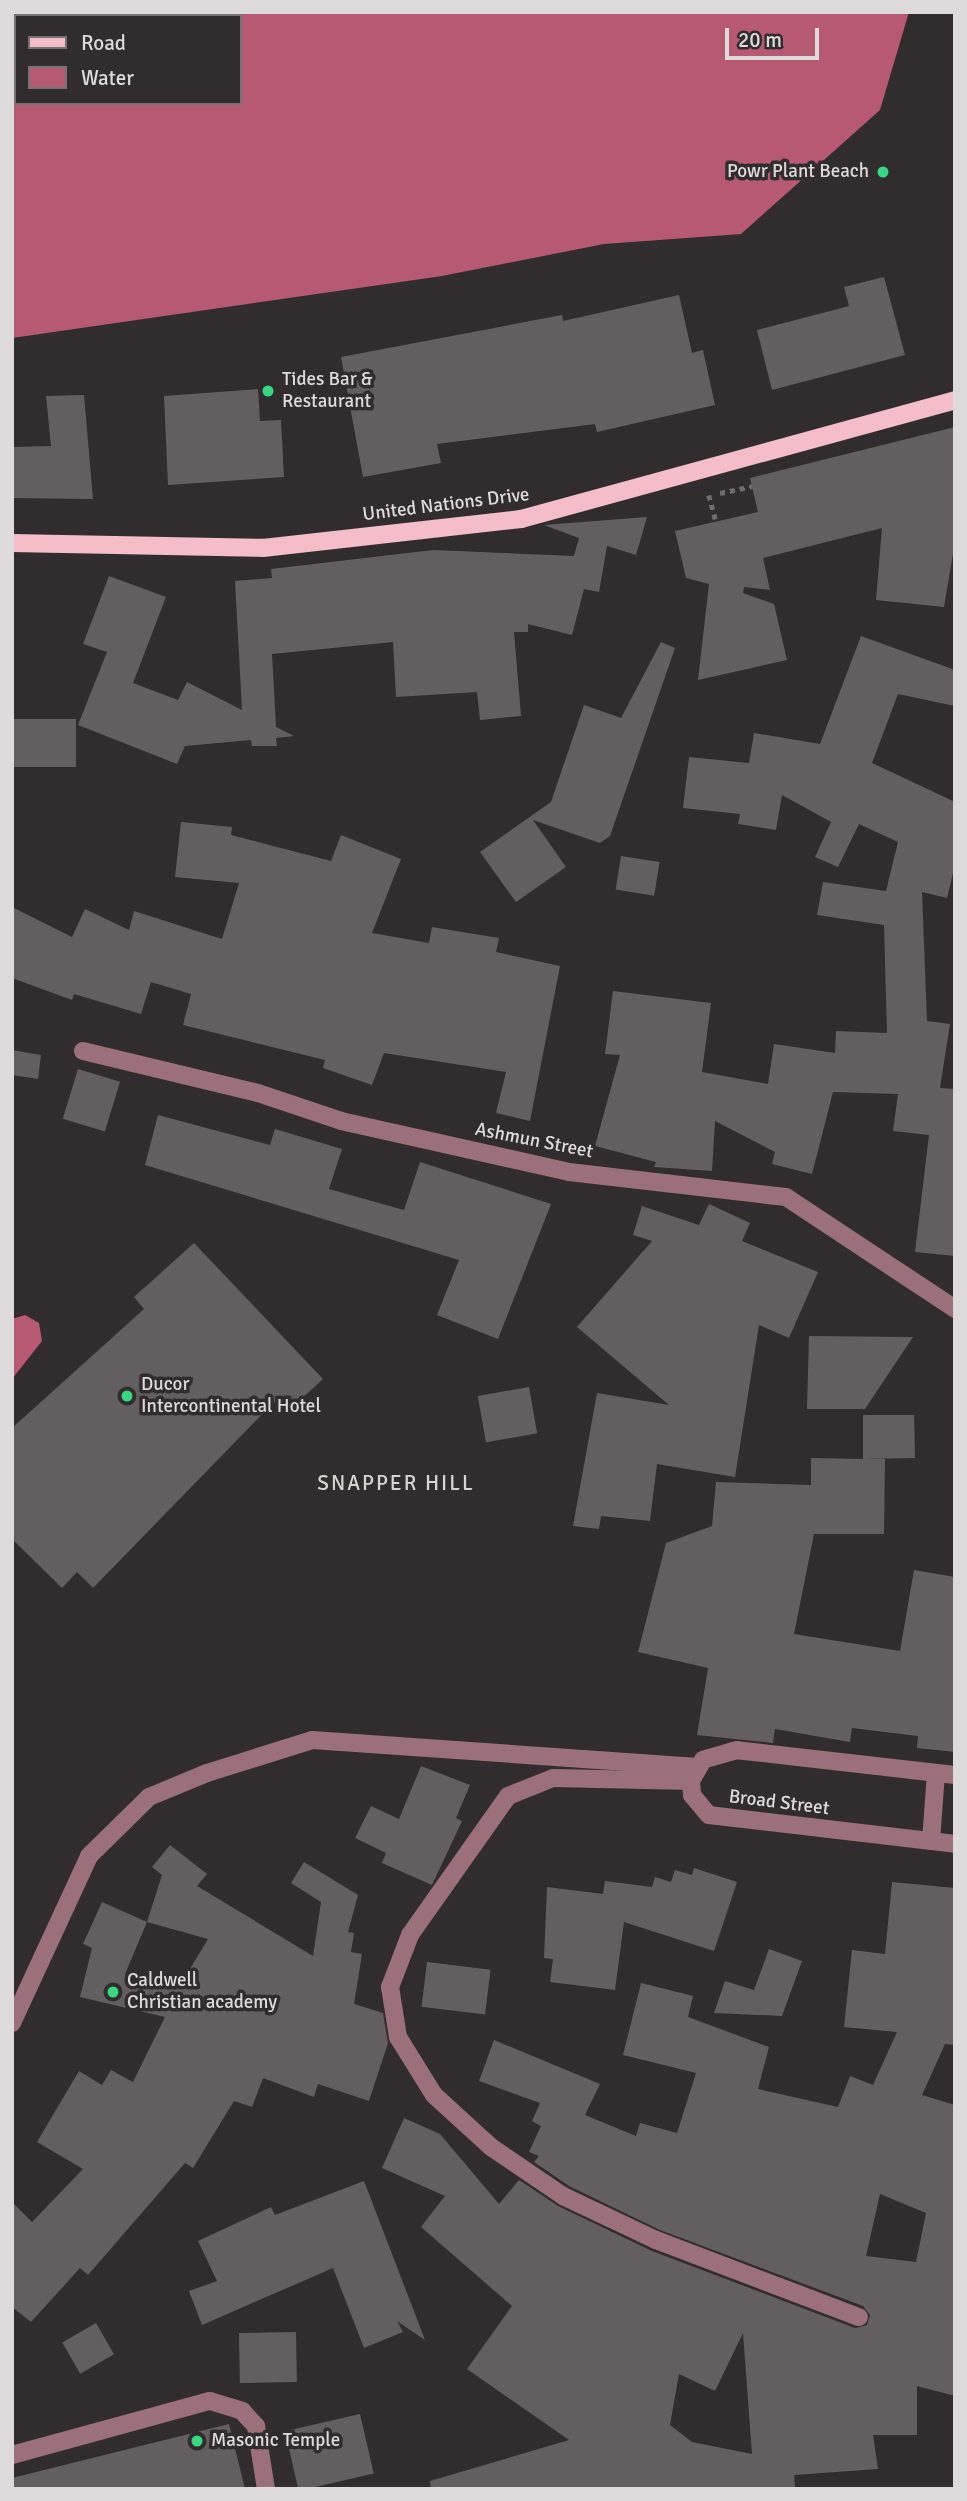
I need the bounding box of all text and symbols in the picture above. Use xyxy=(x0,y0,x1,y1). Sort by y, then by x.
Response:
legend xyxy=(14,14,242,105)
scale bar xyxy=(729,14,824,58)
text: 20 m xyxy=(738,27,782,53)
text: Road xyxy=(81,30,126,56)
text: Water xyxy=(81,65,134,91)
place label: Powr Plant Beach xyxy=(727,161,869,183)
marker: Powr Plant Beach xyxy=(875,164,891,180)
place label: Tides Bar & Restaurant xyxy=(282,369,373,413)
marker: Tides Bar & Restaurant xyxy=(260,383,276,399)
street label: United Nations Drive xyxy=(361,483,531,527)
street label: Ashmun Street xyxy=(473,1118,595,1164)
place label: Ducor Intercontinental Hotel xyxy=(141,1374,321,1418)
marker: Ducor Intercontinental Hotel xyxy=(119,1388,135,1404)
district label: SNAPPER HILL xyxy=(319,1470,473,1496)
street label: Broad Street xyxy=(727,1786,831,1820)
place label: Caldwell Christian academy xyxy=(127,1970,277,2014)
marker: Caldwell Christian academy xyxy=(105,1984,121,2000)
place label: Masonic Temple xyxy=(211,2430,340,2452)
marker: Masonic Temple xyxy=(189,2433,205,2449)

